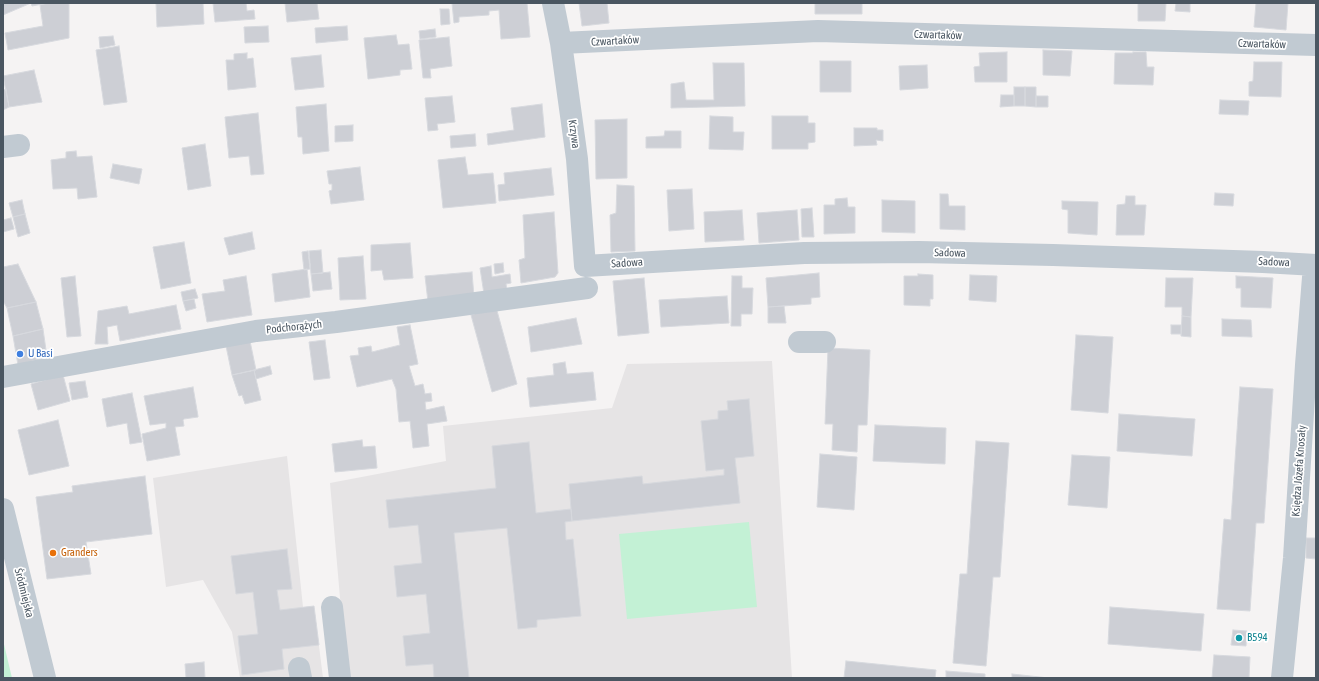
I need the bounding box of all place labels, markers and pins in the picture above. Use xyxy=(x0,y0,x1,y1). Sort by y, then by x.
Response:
place label: U Basi xyxy=(28,347,53,361)
marker: U Basi xyxy=(15,349,25,359)
place label: Granders xyxy=(61,546,98,560)
marker: Granders xyxy=(48,548,58,558)
place label: B594 xyxy=(1247,631,1268,645)
marker: B594 xyxy=(1234,633,1244,643)

